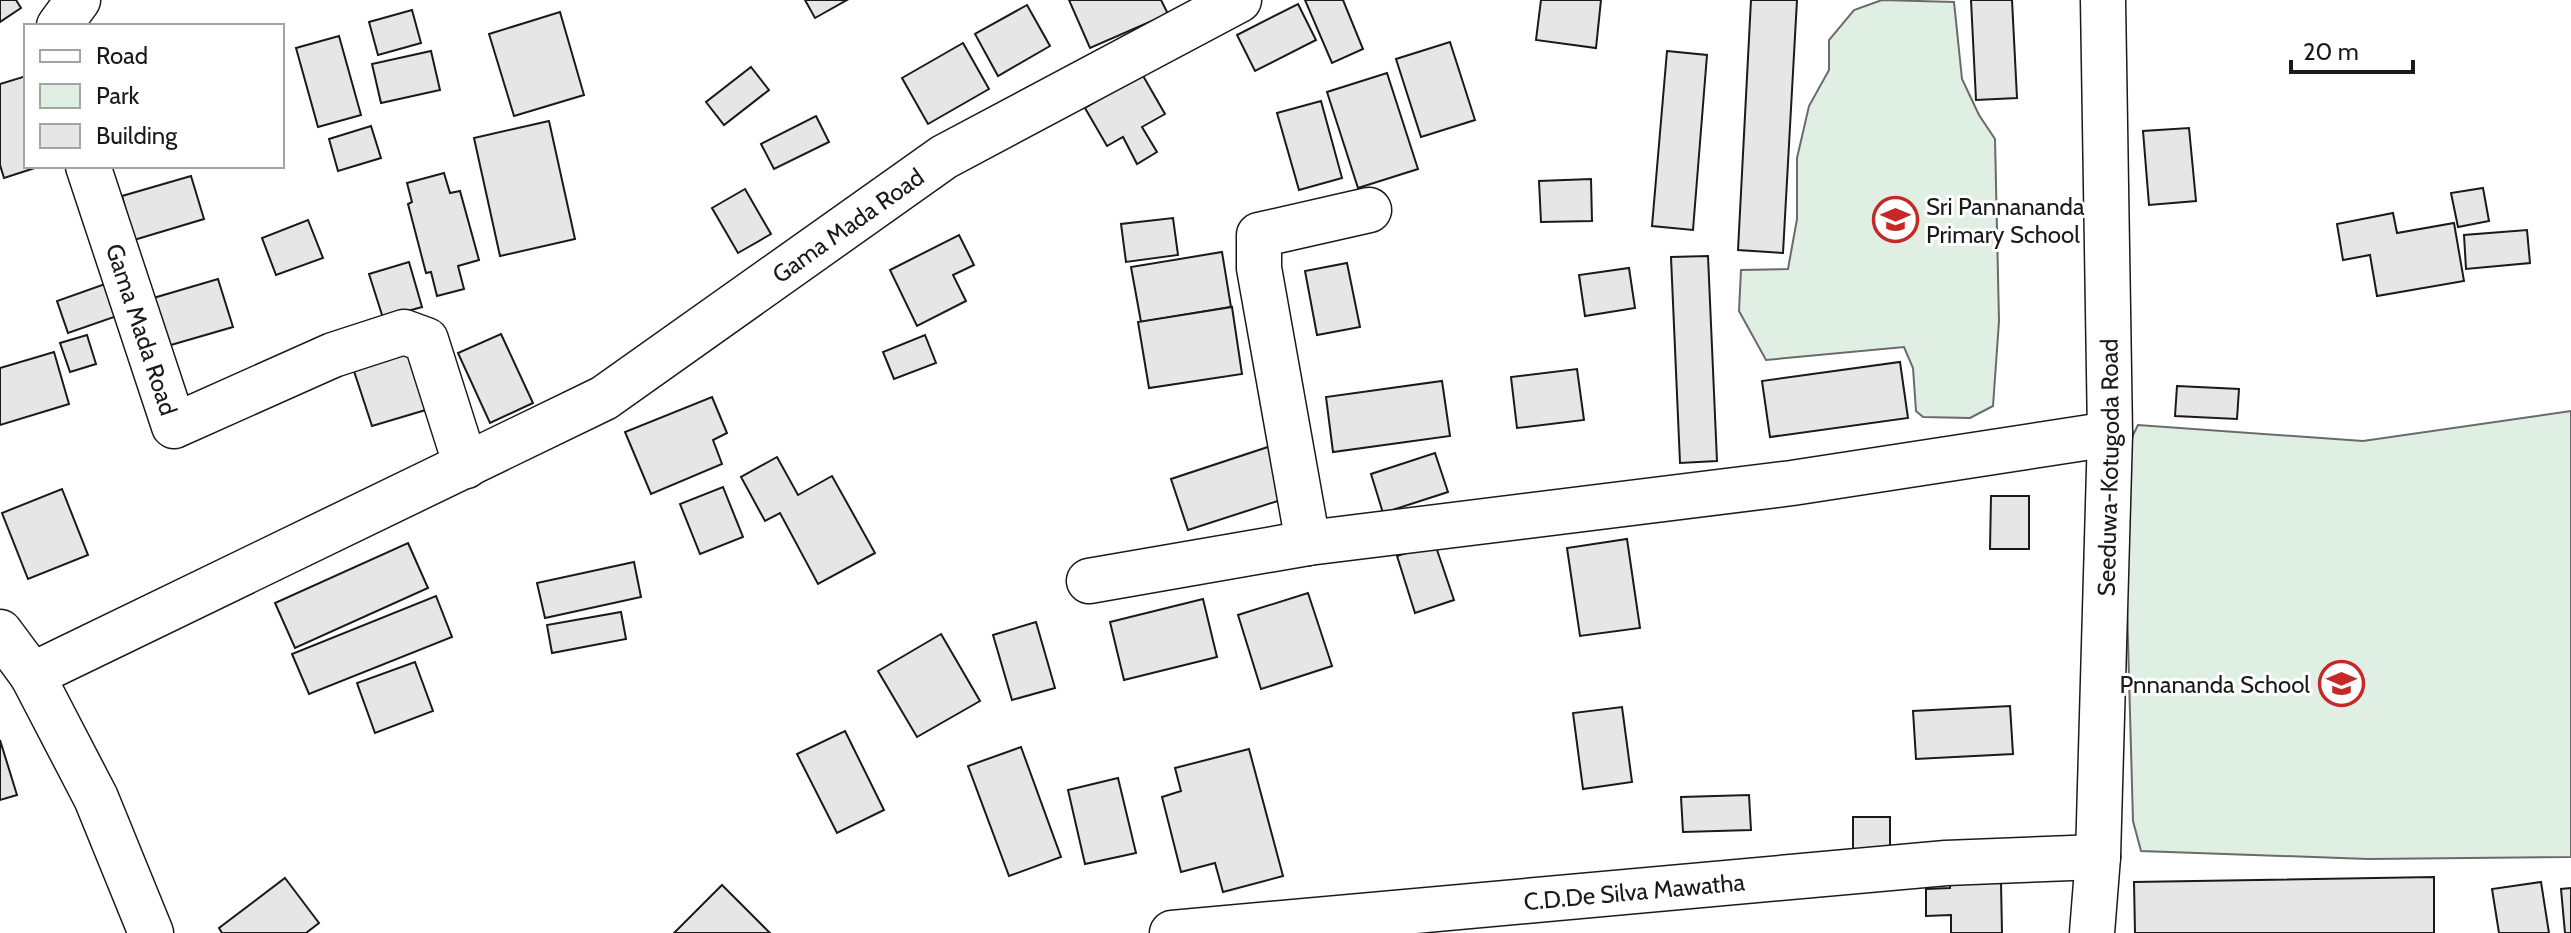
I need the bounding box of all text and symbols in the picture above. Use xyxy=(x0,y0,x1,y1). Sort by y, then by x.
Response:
legend xyxy=(24,24,284,168)
scale bar xyxy=(2291,24,2413,74)
text: 20 m xyxy=(2303,37,2359,66)
text: Road xyxy=(96,41,148,70)
text: Park xyxy=(96,81,139,110)
text: Building xyxy=(96,121,178,150)
street label: Gama Mada Road xyxy=(766,162,929,289)
place label: Sri Pannananda Primary School xyxy=(1926,192,2085,249)
school or university icon: Sri Pannananda Primary School xyxy=(1871,196,1919,244)
street label: Gama Mada Road xyxy=(100,240,184,419)
street label: Seeduwa-Kotugoda Road xyxy=(2091,338,2125,597)
school or university icon: Pnnananda School xyxy=(2317,660,2365,708)
place label: Pnnananda School xyxy=(2120,670,2310,699)
street label: C.D.De Silva Mawatha xyxy=(1522,867,1746,916)

